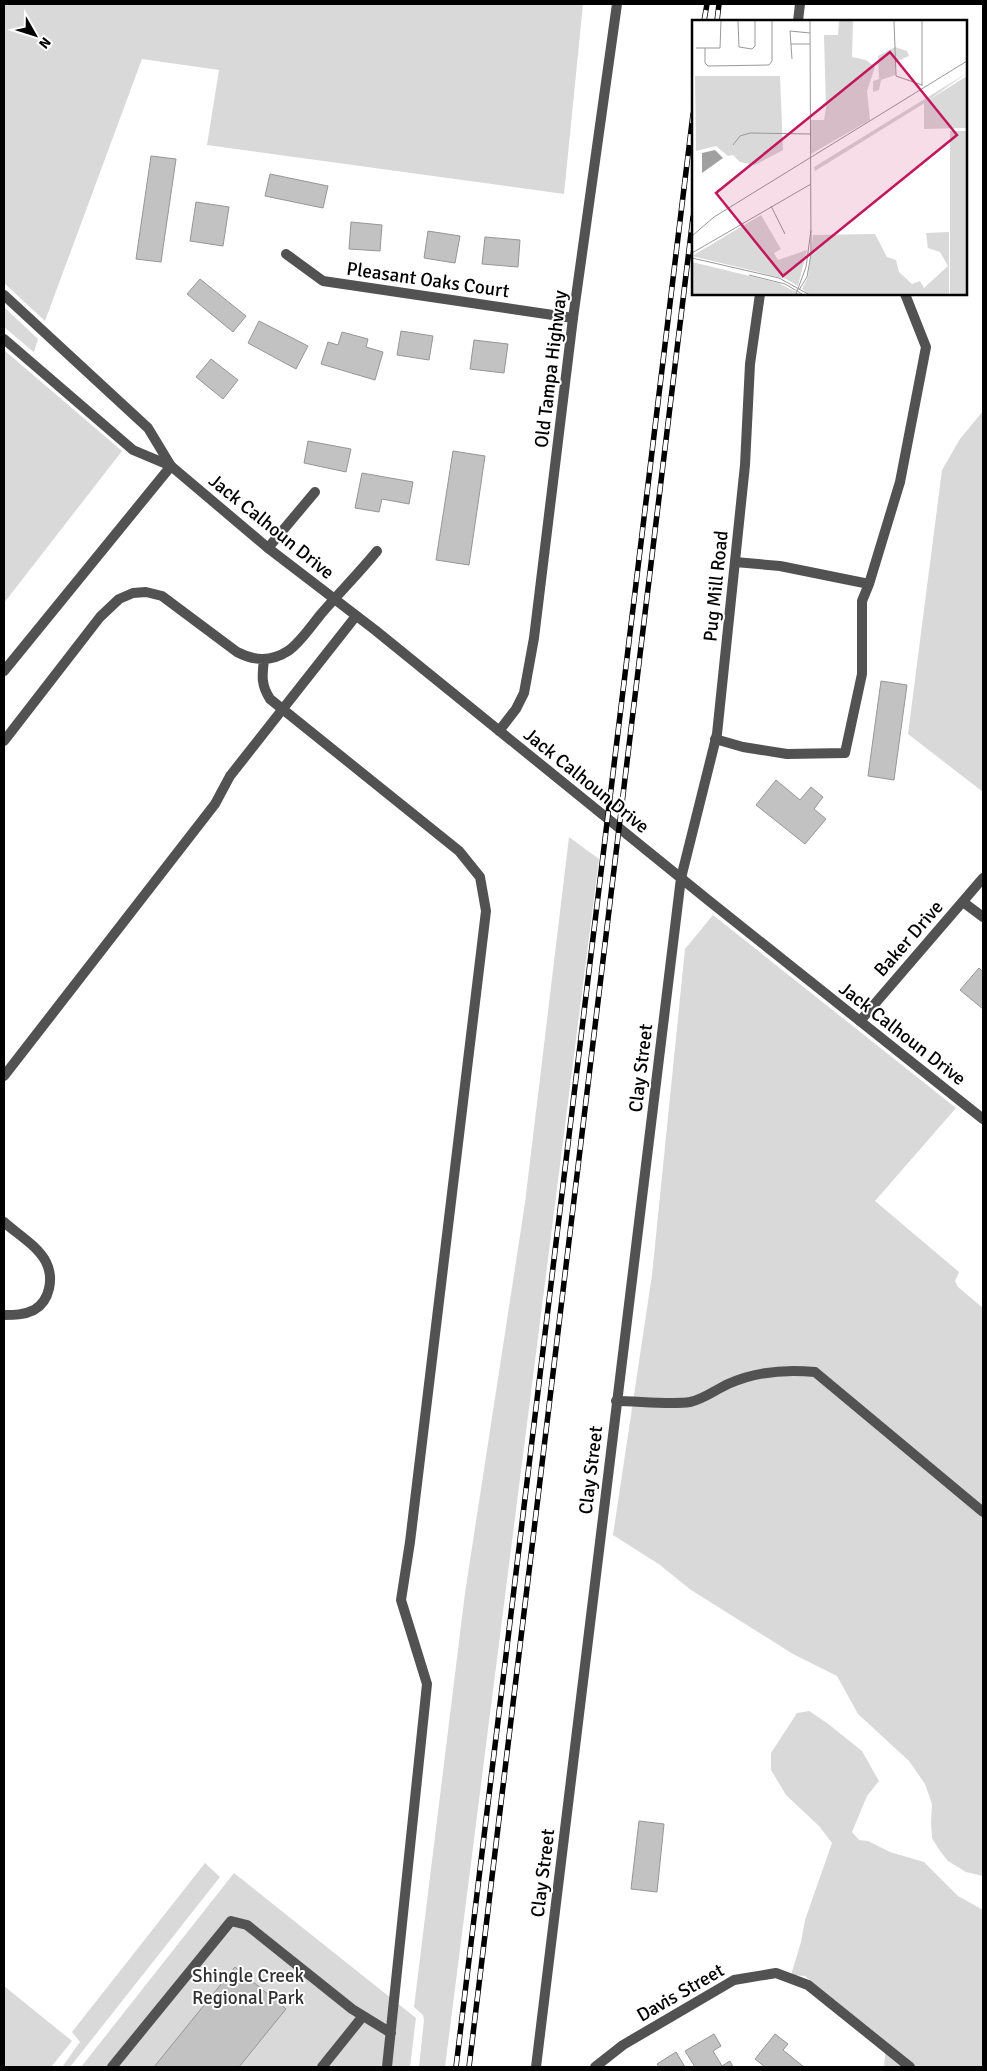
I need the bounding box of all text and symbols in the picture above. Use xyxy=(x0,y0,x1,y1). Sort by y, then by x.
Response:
north arrow xyxy=(10,10,60,60)
inset map xyxy=(692,20,967,295)
text: N xyxy=(35,34,54,52)
street label: Pleasant Oaks Court xyxy=(345,257,511,303)
street label: Old Tampa Highway xyxy=(529,289,573,449)
street label: Jack Calhoun Drive xyxy=(204,469,339,585)
street label: Pug Mill Road xyxy=(698,529,734,643)
street label: Jack Calhoun Drive xyxy=(519,723,654,839)
street label: Baker Drive xyxy=(869,896,948,982)
street label: Jack Calhoun Drive xyxy=(834,977,971,1091)
street label: Clay Street xyxy=(624,1022,658,1114)
street label: Clay Street xyxy=(574,1424,608,1516)
street label: Clay Street xyxy=(526,1827,560,1919)
street label: Davis Street xyxy=(632,1958,729,2028)
park label: Shingle Creek Regional Park xyxy=(192,1964,305,2010)

